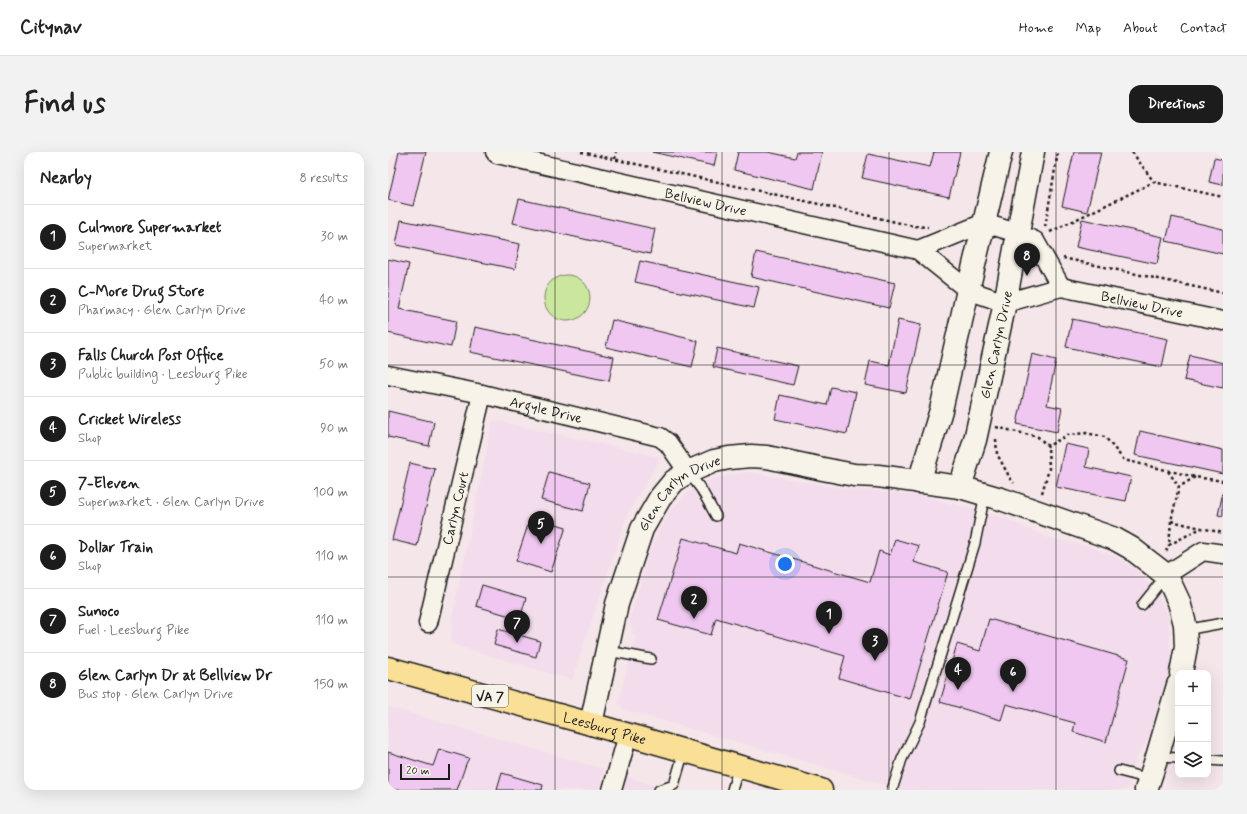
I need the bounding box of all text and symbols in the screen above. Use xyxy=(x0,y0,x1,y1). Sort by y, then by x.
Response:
text: Citynav xyxy=(20,15,82,40)
text: Home xyxy=(1019,19,1053,37)
text: Map xyxy=(1075,19,1101,37)
text: About xyxy=(1123,19,1158,37)
text: Contact xyxy=(1180,19,1227,37)
button: Directions xyxy=(1129,85,1223,123)
text: Find us xyxy=(24,86,105,123)
text: Nearby xyxy=(40,167,92,189)
text: 8 results xyxy=(300,170,348,187)
street label: Bellview Drive xyxy=(663,185,748,221)
text: Culmore Supermarket xyxy=(78,218,221,238)
text: 1 xyxy=(50,228,56,245)
text: 30 m xyxy=(321,228,348,245)
text: Supermarket xyxy=(78,238,152,255)
pin: 8 xyxy=(1014,243,1040,276)
text: C-More Drug Store xyxy=(78,282,204,302)
street label: Bellview Drive xyxy=(1099,288,1185,322)
street label: Glen Carlyn Drive xyxy=(976,289,1017,401)
text: 2 xyxy=(50,292,56,309)
text: 40 m xyxy=(319,292,348,309)
text: Pharmacy · Glen Carlyn Drive xyxy=(78,302,246,319)
text: Falls Church Post Office xyxy=(78,346,224,366)
text: 3 xyxy=(50,356,56,373)
text: 50 m xyxy=(319,356,348,373)
text: Public building · Leesburg Pike xyxy=(78,366,248,383)
street label: Argyle Drive xyxy=(508,393,584,428)
text: Cricket Wireless xyxy=(78,410,181,430)
text: 4 xyxy=(49,420,57,437)
text: 90 m xyxy=(320,420,348,437)
text: Shop xyxy=(78,430,102,447)
street label: Glen Carlyn Drive xyxy=(635,452,722,535)
street label: Carlyn Court xyxy=(439,470,473,547)
text: 7-Eleven xyxy=(78,474,140,494)
text: 5 xyxy=(49,484,57,501)
text: 100 m xyxy=(313,484,348,501)
text: Supermarket · Glen Carlyn Drive xyxy=(78,494,264,511)
pin: 5 xyxy=(528,511,554,544)
text: Dollar Train xyxy=(78,538,153,558)
text: 6 xyxy=(50,548,56,565)
text: 110 m xyxy=(315,548,348,565)
your location xyxy=(775,554,795,574)
text: Shop xyxy=(78,558,102,575)
pin: 2 xyxy=(681,586,707,619)
pin: 1 xyxy=(816,601,842,634)
text: Sunoco xyxy=(78,602,119,622)
pin: 7 xyxy=(504,610,530,643)
text: 7 xyxy=(49,612,57,629)
text: 110 m xyxy=(315,612,348,629)
text: Fuel · Leesburg Pike xyxy=(78,622,189,639)
pin: 3 xyxy=(862,628,888,661)
pin: 4 xyxy=(945,657,971,690)
pin: 6 xyxy=(1000,659,1026,692)
text: Glen Carlyn Dr at Bellview Dr xyxy=(78,666,272,686)
map controls xyxy=(1175,670,1211,778)
button: + xyxy=(1175,670,1211,706)
text: 8 xyxy=(49,676,57,693)
text: 150 m xyxy=(314,676,348,693)
road number: VA 7 xyxy=(472,685,508,707)
text: Bus stop · Glen Carlyn Drive xyxy=(78,686,233,703)
button: − xyxy=(1175,706,1211,742)
street label: Leesburg Pike xyxy=(561,709,648,749)
button: layers xyxy=(1175,742,1211,778)
scale bar xyxy=(400,762,450,781)
text: 20 m xyxy=(406,764,429,778)

